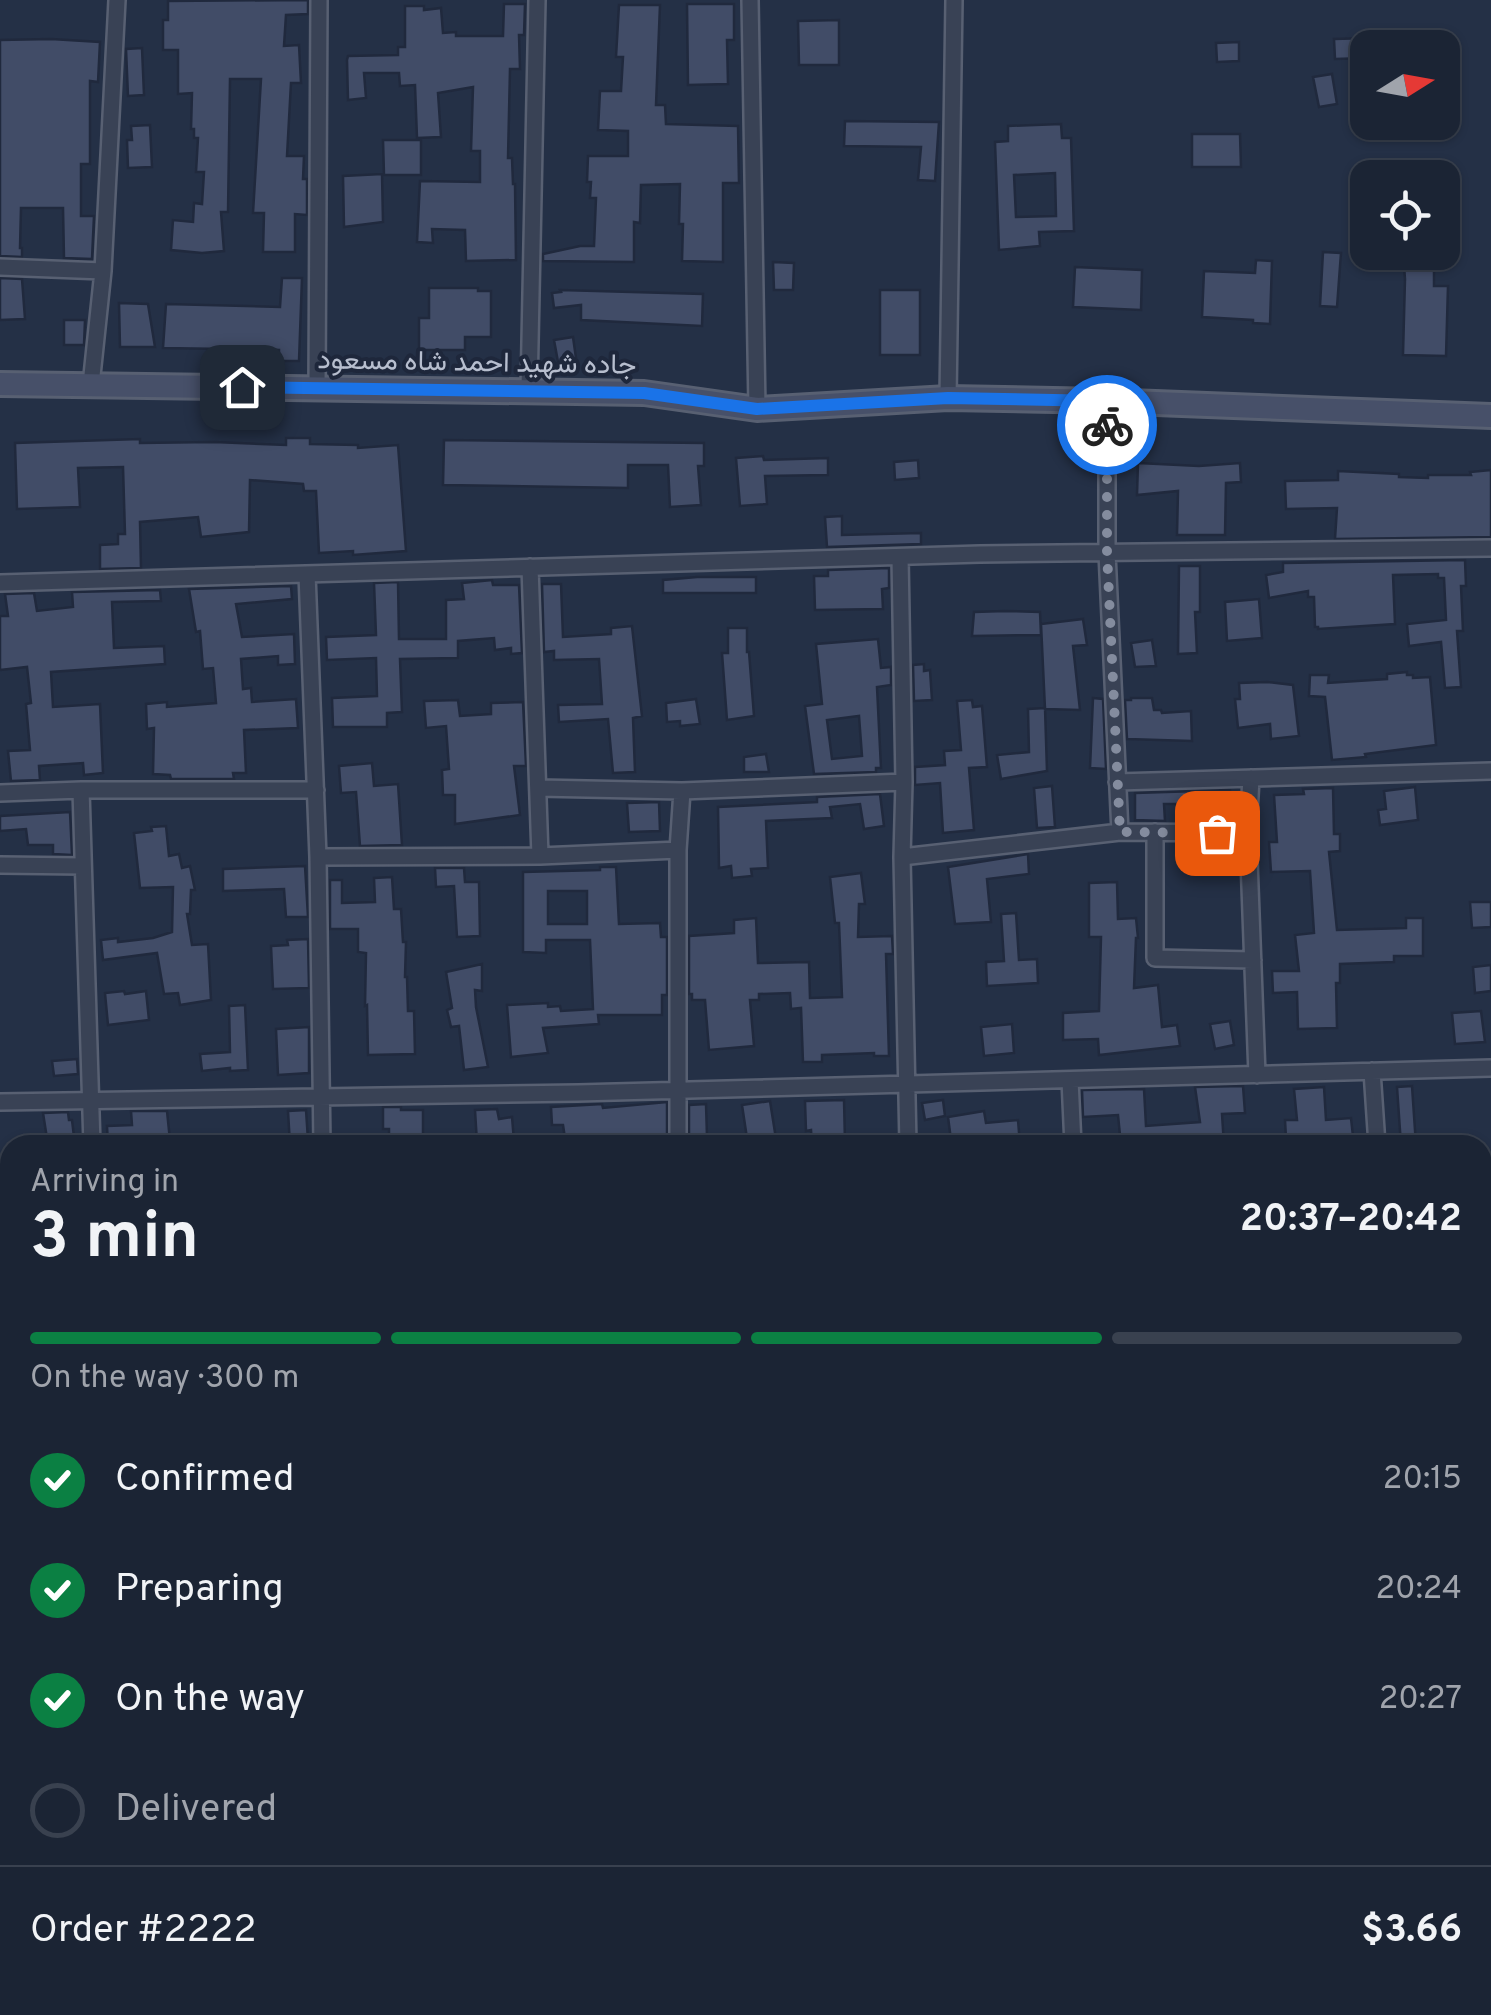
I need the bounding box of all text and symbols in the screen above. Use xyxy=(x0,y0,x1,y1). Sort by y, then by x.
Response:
north arrow xyxy=(1350,30,1460,140)
map controls xyxy=(1350,30,1460,270)
button: locate xyxy=(1350,160,1460,270)
street label: جاده شهيد احمد شاه مسعود xyxy=(317,343,637,385)
pin xyxy=(200,345,285,430)
icon: home xyxy=(215,360,270,415)
courier xyxy=(1057,375,1157,475)
icon: bike xyxy=(1080,398,1135,453)
pin xyxy=(1175,791,1260,876)
icon: bag xyxy=(1190,806,1245,861)
text: Arriving in xyxy=(30,1163,179,1203)
text: 20:37–20:42 xyxy=(1240,1196,1462,1245)
text: 3 min xyxy=(30,1199,199,1281)
text: On the way · 300 m xyxy=(30,1359,299,1399)
icon: check xyxy=(30,1453,85,1508)
text: Confirmed xyxy=(115,1456,294,1505)
text: 20:15 xyxy=(1383,1460,1462,1500)
icon: check xyxy=(30,1563,85,1618)
text: Preparing xyxy=(115,1566,284,1615)
text: 20:24 xyxy=(1376,1570,1462,1610)
icon: check xyxy=(30,1673,85,1728)
text: On the way xyxy=(115,1676,305,1725)
text: 20:27 xyxy=(1379,1680,1462,1720)
text: Delivered xyxy=(115,1786,277,1835)
text: Order #2222 xyxy=(30,1907,257,1956)
text: $3.66 xyxy=(1361,1907,1462,1956)

